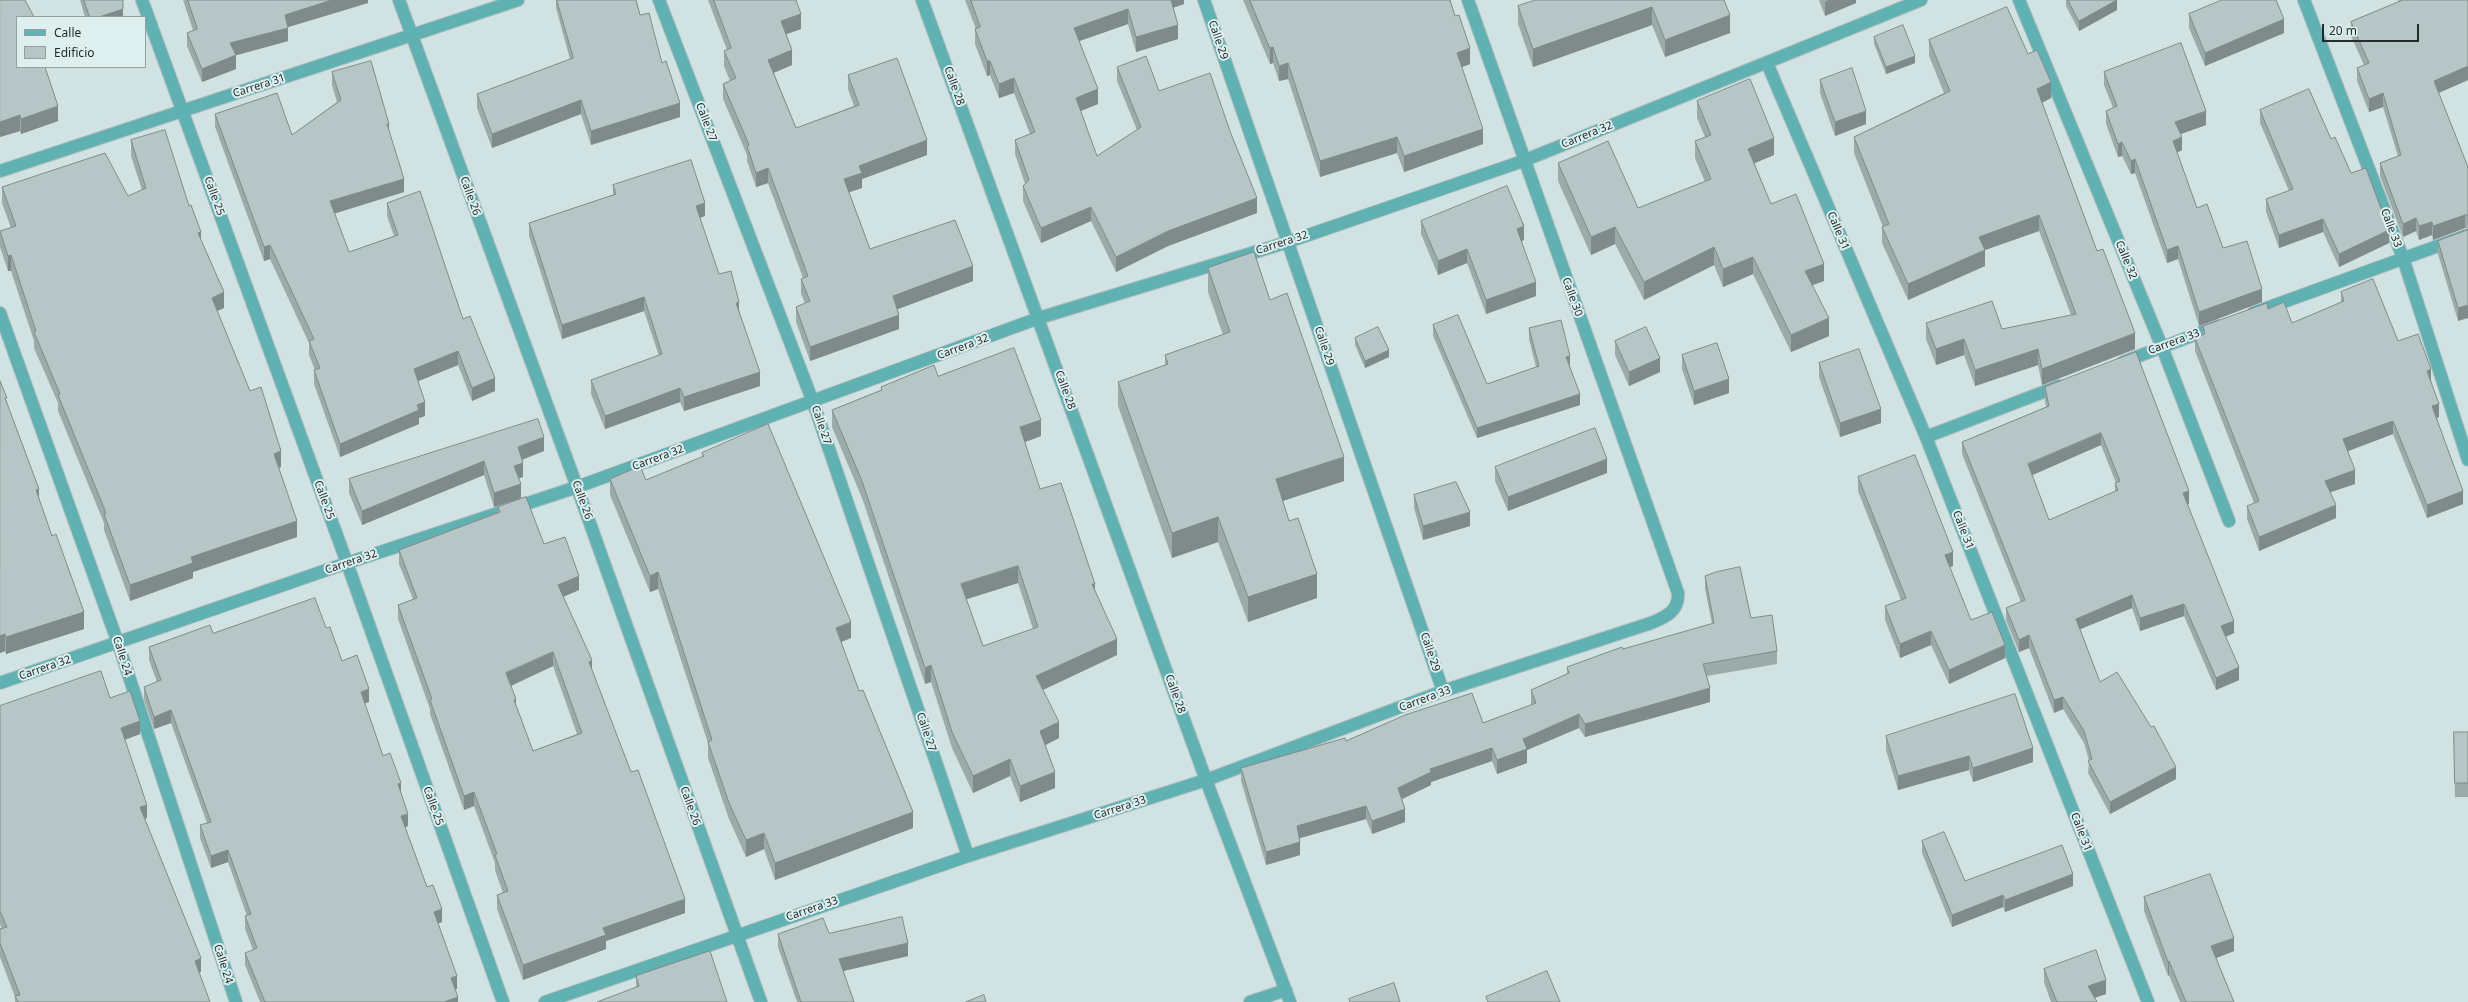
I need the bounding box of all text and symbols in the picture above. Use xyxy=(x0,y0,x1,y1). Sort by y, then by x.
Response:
legend xyxy=(16,16,146,68)
scale bar xyxy=(2324,16,2421,42)
street label: Calle 29 xyxy=(1205,19,1231,61)
text: 20 m xyxy=(2329,22,2357,39)
text: Calle xyxy=(54,24,81,41)
text: Edificio xyxy=(54,44,95,61)
street label: Calle 28 xyxy=(941,65,967,107)
street label: Carrera 31 xyxy=(231,71,287,101)
street label: Calle 27 xyxy=(693,101,719,143)
street label: Carrera 32 xyxy=(1559,119,1615,151)
street label: Calle 25 xyxy=(201,175,227,217)
street label: Calle 26 xyxy=(457,175,483,217)
street label: Calle 33 xyxy=(2378,207,2404,249)
street label: Calle 31 xyxy=(1824,210,1852,252)
street label: Carrera 32 xyxy=(1254,228,1310,258)
street label: Calle 32 xyxy=(2112,239,2140,281)
street label: Calle 30 xyxy=(1559,276,1585,318)
street label: Calle 29 xyxy=(1311,325,1337,367)
street label: Carrera 33 xyxy=(2146,327,2202,357)
street label: Carrera 32 xyxy=(935,332,991,362)
street label: Calle 28 xyxy=(1052,369,1078,411)
street label: Calle 27 xyxy=(808,404,834,446)
street label: Carrera 32 xyxy=(630,443,686,473)
street label: Calle 25 xyxy=(311,479,337,521)
street label: Calle 26 xyxy=(569,479,595,521)
street label: Calle 31 xyxy=(1950,509,1976,551)
street label: Carrera 32 xyxy=(323,547,379,577)
street label: Calle 29 xyxy=(1417,631,1443,673)
street label: Calle 24 xyxy=(109,635,135,677)
street label: Carrera 32 xyxy=(17,653,73,683)
street label: Calle 28 xyxy=(1162,673,1188,715)
street label: Carrera 33 xyxy=(1397,684,1453,714)
street label: Calle 27 xyxy=(913,711,939,753)
street label: Calle 25 xyxy=(420,785,446,827)
street label: Calle 26 xyxy=(677,785,703,827)
street label: Carrera 33 xyxy=(1092,793,1148,823)
street label: Calle 31 xyxy=(2068,811,2094,853)
street label: Carrera 33 xyxy=(784,894,840,924)
street label: Calle 24 xyxy=(210,943,236,985)

